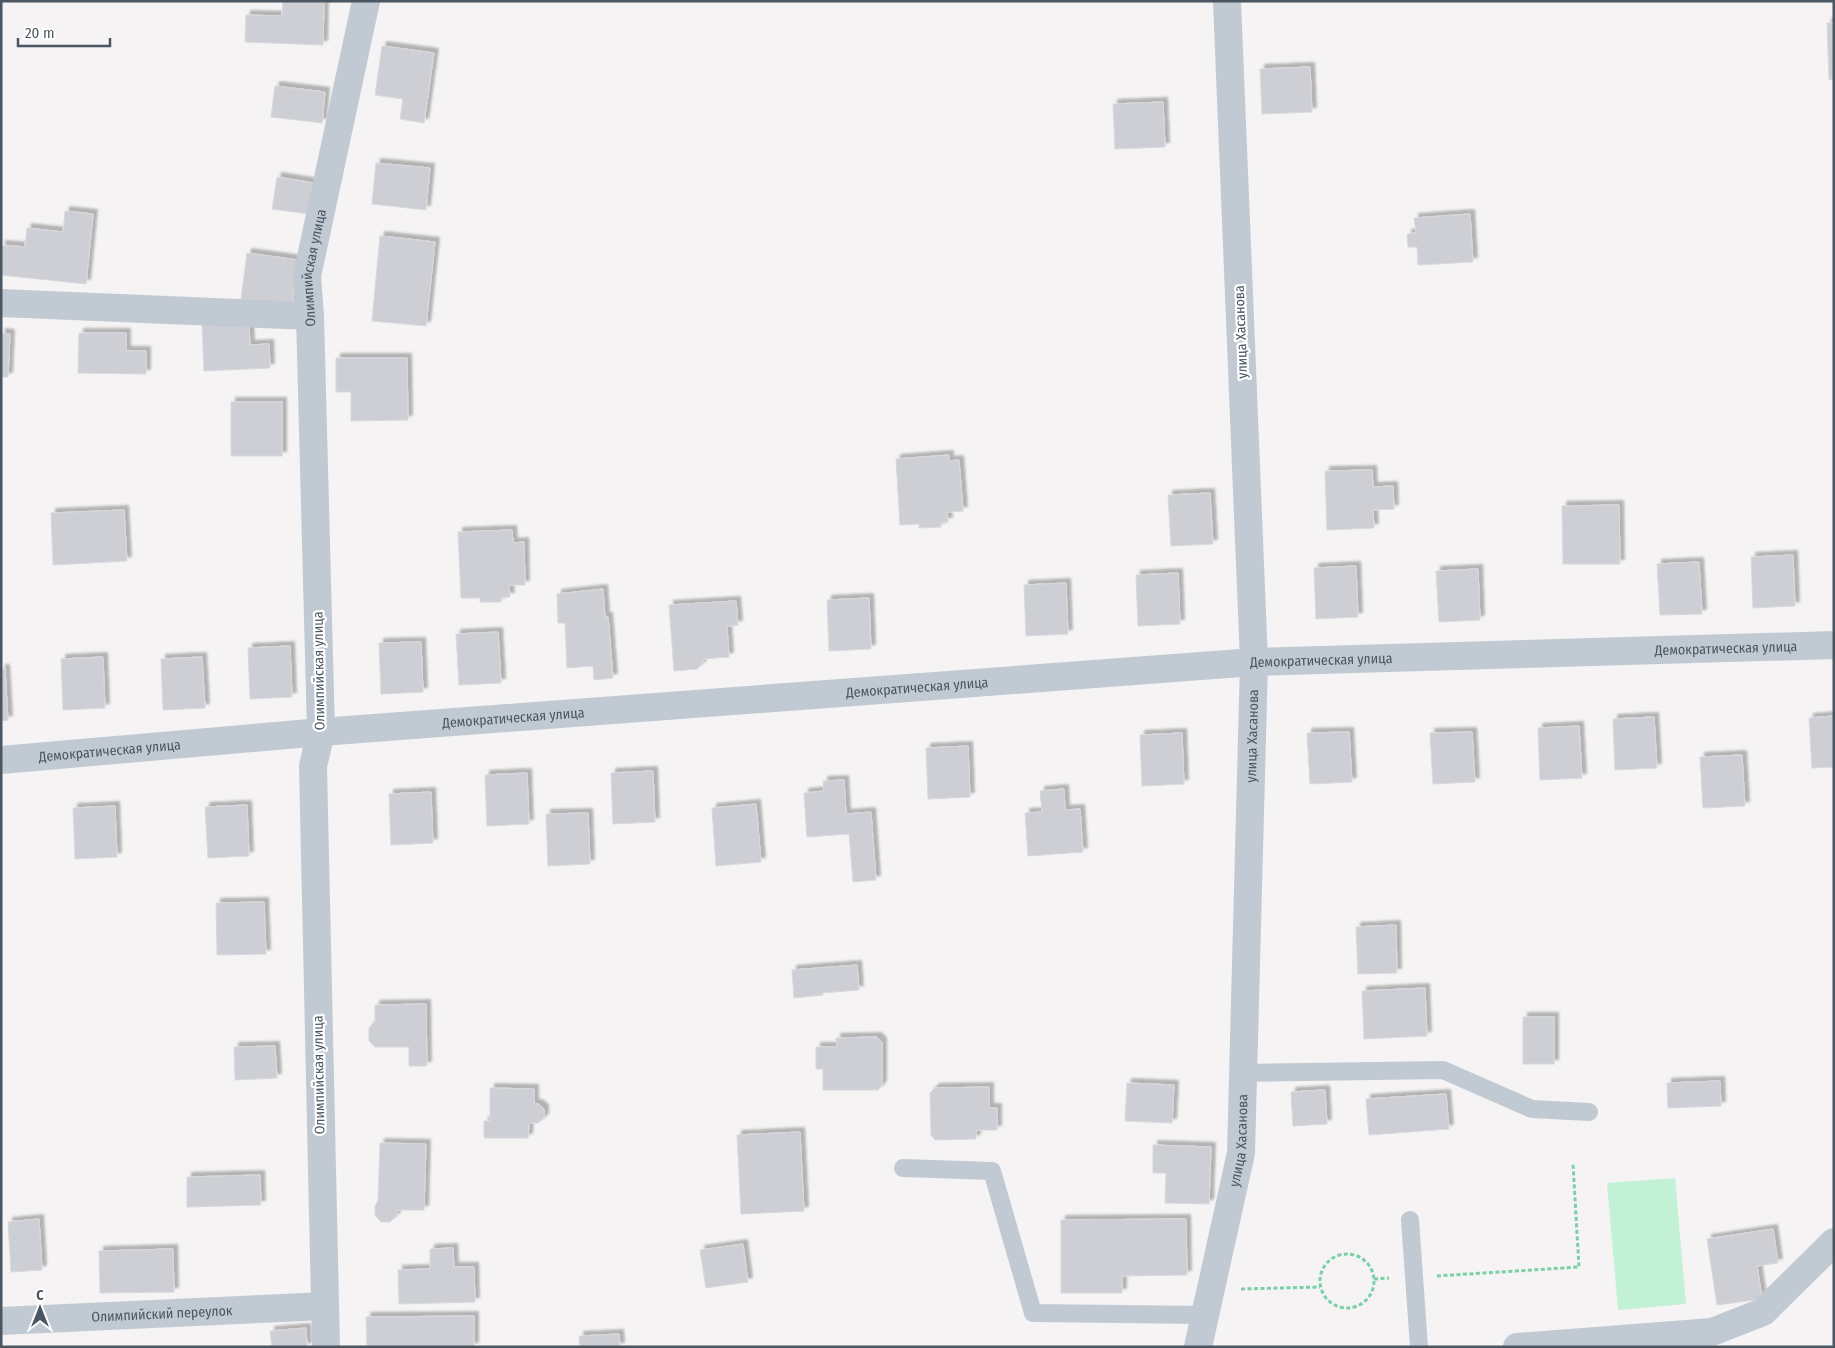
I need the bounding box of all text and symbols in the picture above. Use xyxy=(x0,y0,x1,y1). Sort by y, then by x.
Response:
scale bar xyxy=(18,15,110,47)
text: 20 m xyxy=(25,24,55,42)
street label: Олимпийская улица xyxy=(298,207,330,327)
street label: улица Хасанова xyxy=(1231,285,1251,379)
street label: Олимпийская улица xyxy=(309,611,329,731)
street label: Демократическая улица xyxy=(1653,638,1798,659)
street label: Демократическая улица xyxy=(1248,649,1393,671)
street label: Демократическая улица xyxy=(844,673,989,701)
street label: улица Хасанова xyxy=(1242,689,1262,783)
street label: Демократическая улица xyxy=(440,704,585,731)
street label: Демократическая улица xyxy=(37,736,182,765)
street label: Олимпийская улица xyxy=(309,1015,329,1135)
street label: улица Хасанова xyxy=(1225,1094,1251,1188)
north arrow xyxy=(15,1283,65,1333)
text: С xyxy=(36,1287,44,1304)
street label: Олимпийский переулок xyxy=(91,1302,233,1325)

